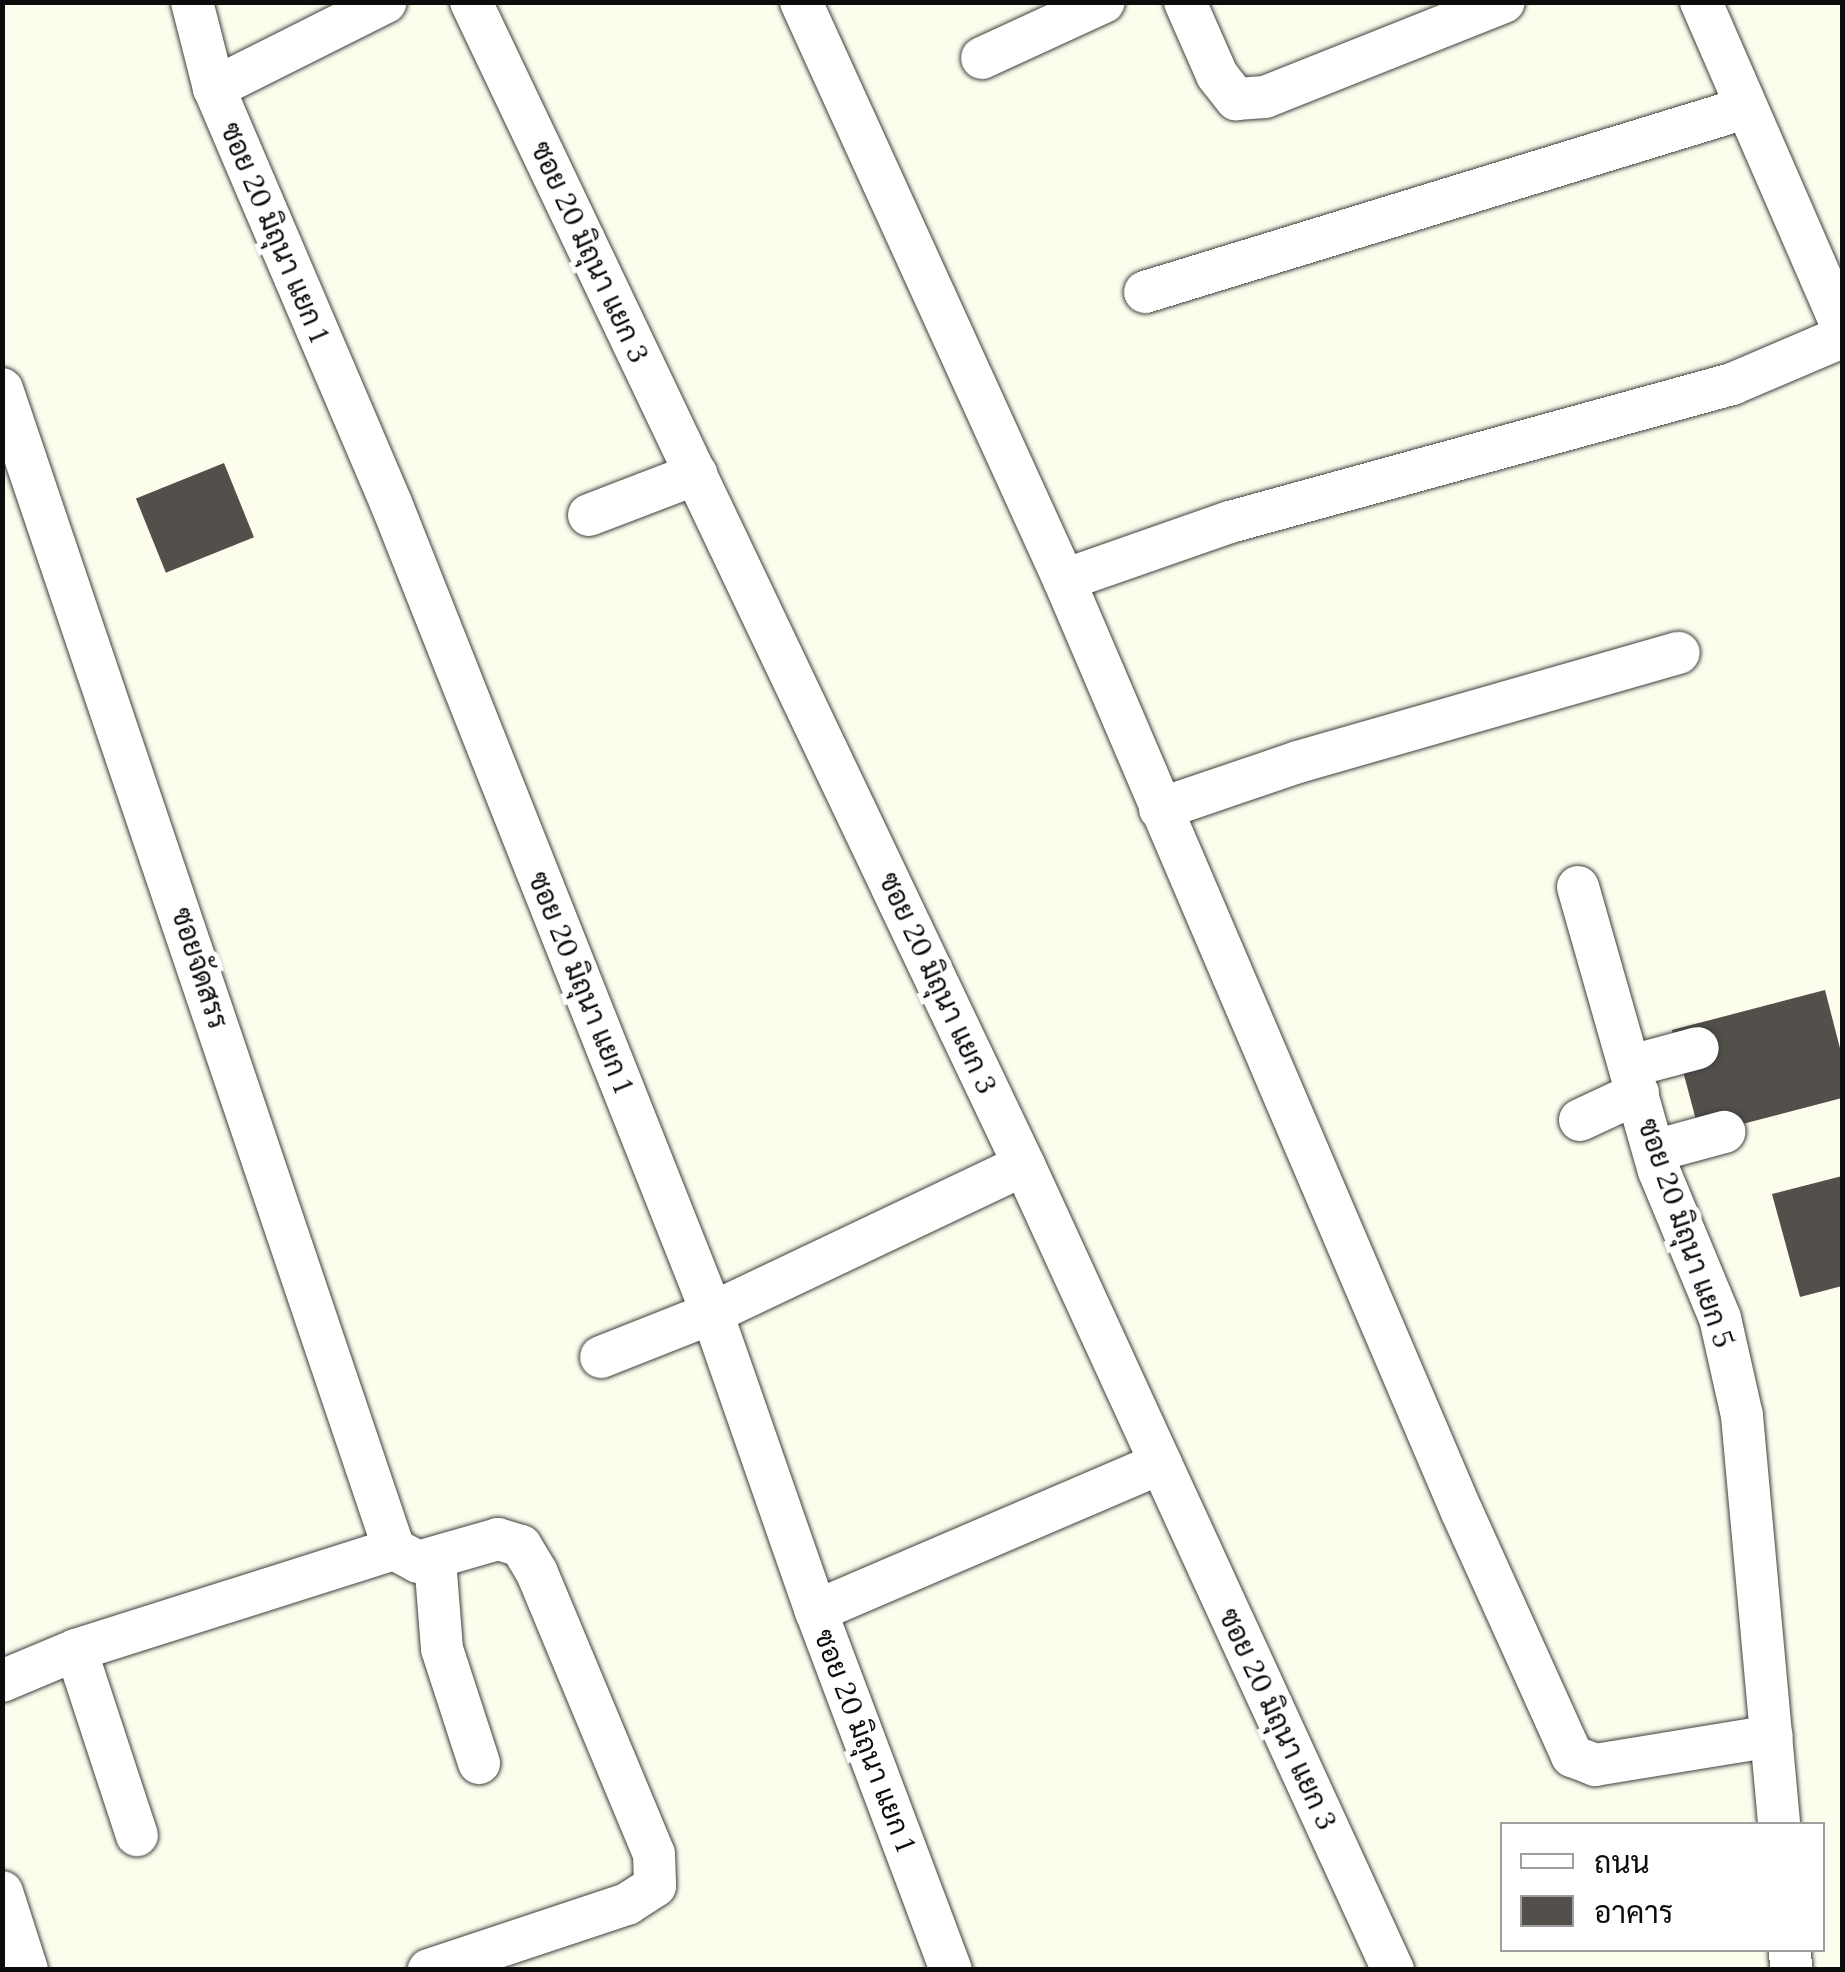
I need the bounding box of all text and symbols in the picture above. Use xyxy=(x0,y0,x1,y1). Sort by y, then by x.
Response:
street label: ซอย 20 มิถุนา แยก 1 xyxy=(214,117,336,347)
street label: ซอย 20 มิถุนา แยก 3 xyxy=(524,136,656,368)
street label: ซอย 20 มิถุนา แยก 1 xyxy=(521,867,641,1097)
street label: ซอย 20 มิถุนา แยก 3 xyxy=(872,867,1004,1099)
street label: ซอยจัดสรร xyxy=(165,903,235,1033)
street label: ซอย 20 มิถุนา แยก 5 xyxy=(1631,1114,1741,1352)
street label: ซอย 20 มิถุนา แยก 3 xyxy=(1212,1603,1344,1835)
street label: ซอย 20 มิถุนา แยก 1 xyxy=(807,1624,923,1856)
legend xyxy=(1500,1822,1825,1952)
text: ถนน xyxy=(1594,1843,1650,1881)
text: อาคาร xyxy=(1594,1893,1673,1931)

